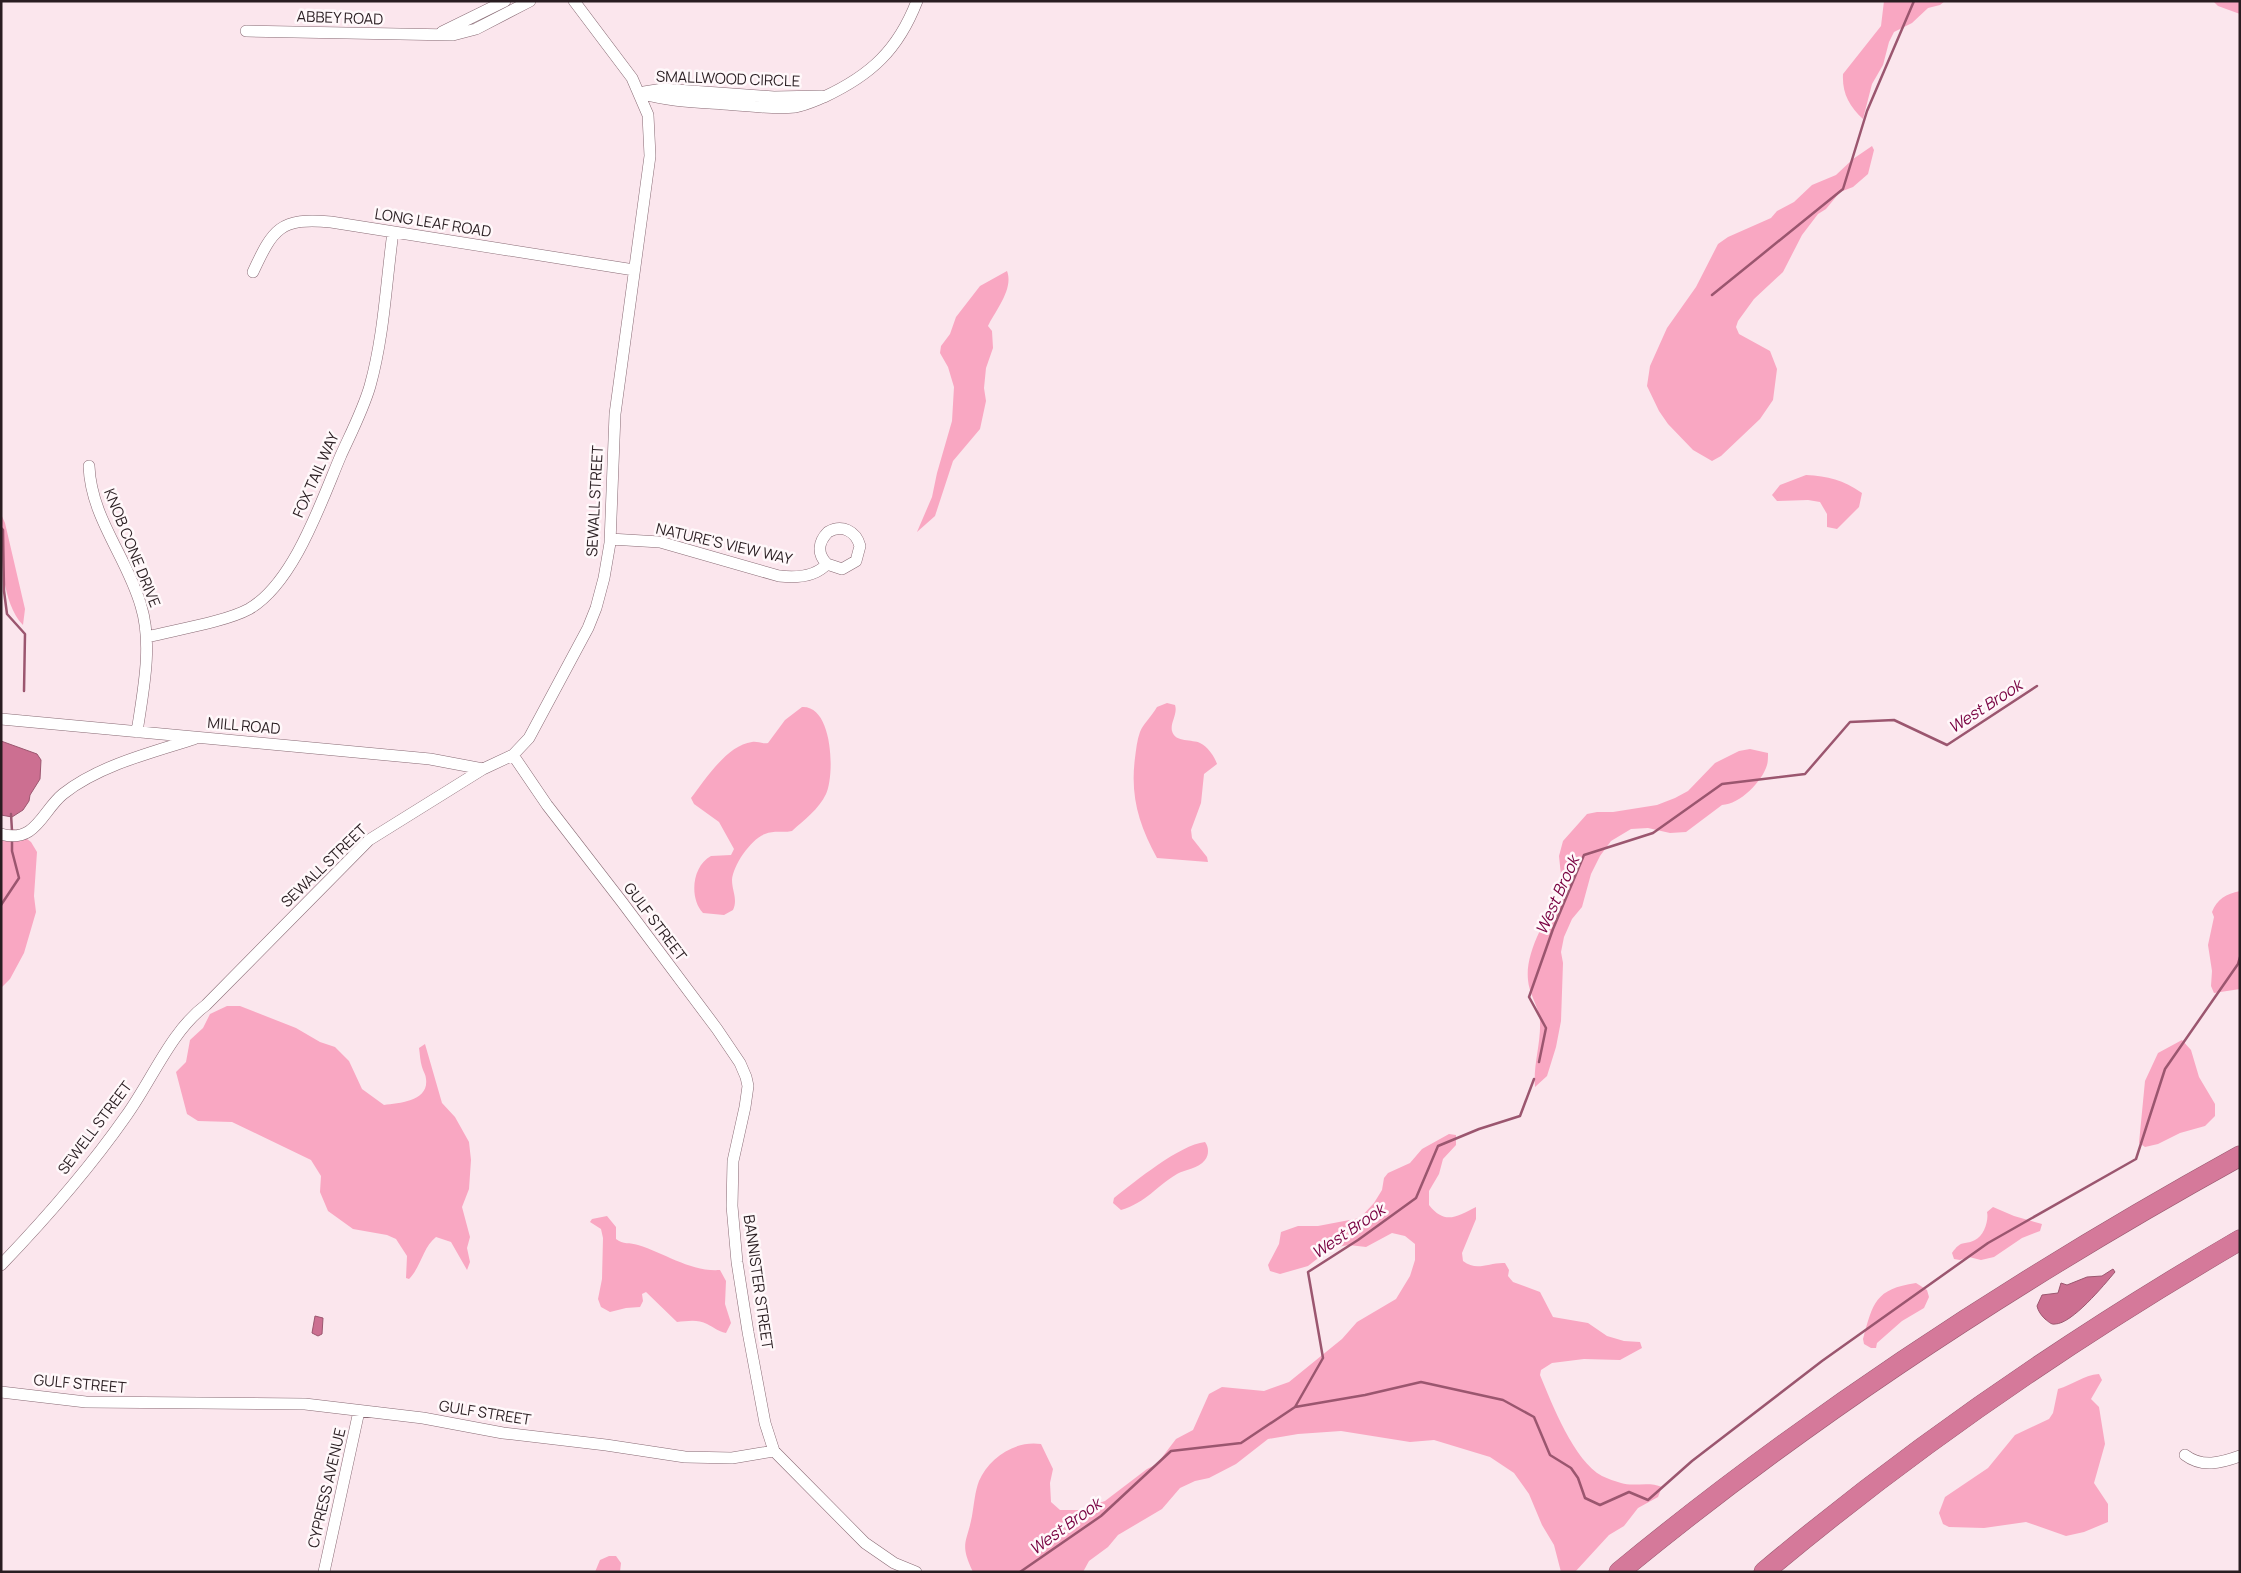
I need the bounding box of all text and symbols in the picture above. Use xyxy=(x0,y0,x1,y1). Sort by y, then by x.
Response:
street label: ABBEY ROAD xyxy=(296,5,384,30)
street label: SMALLWOOD CIRCLE xyxy=(655,65,801,92)
street label: LONG LEAF ROAD xyxy=(373,203,493,242)
street label: FOX TAIL WAY xyxy=(287,428,344,521)
street label: SEWALL STREET xyxy=(581,445,608,557)
street label: KNOB CONE DRIVE xyxy=(99,485,166,610)
street label: NATURE'S VIEW WAY xyxy=(654,518,795,570)
water label: West Brook xyxy=(1944,673,2028,738)
street label: MILL ROAD xyxy=(207,712,281,739)
street label: SEWALL STREET xyxy=(276,819,371,912)
water label: West Brook xyxy=(1530,850,1585,938)
street label: GULF STREET xyxy=(619,878,692,965)
street label: SEWELL STREET xyxy=(53,1077,137,1179)
water label: West Brook xyxy=(1307,1197,1391,1264)
street label: BANNISTER STREET xyxy=(739,1213,778,1351)
street label: GULF STREET xyxy=(33,1369,127,1398)
street label: GULF STREET xyxy=(438,1395,533,1430)
street label: CYPRESS AVENUE xyxy=(303,1426,351,1550)
water label: West Brook xyxy=(1025,1491,1107,1559)

